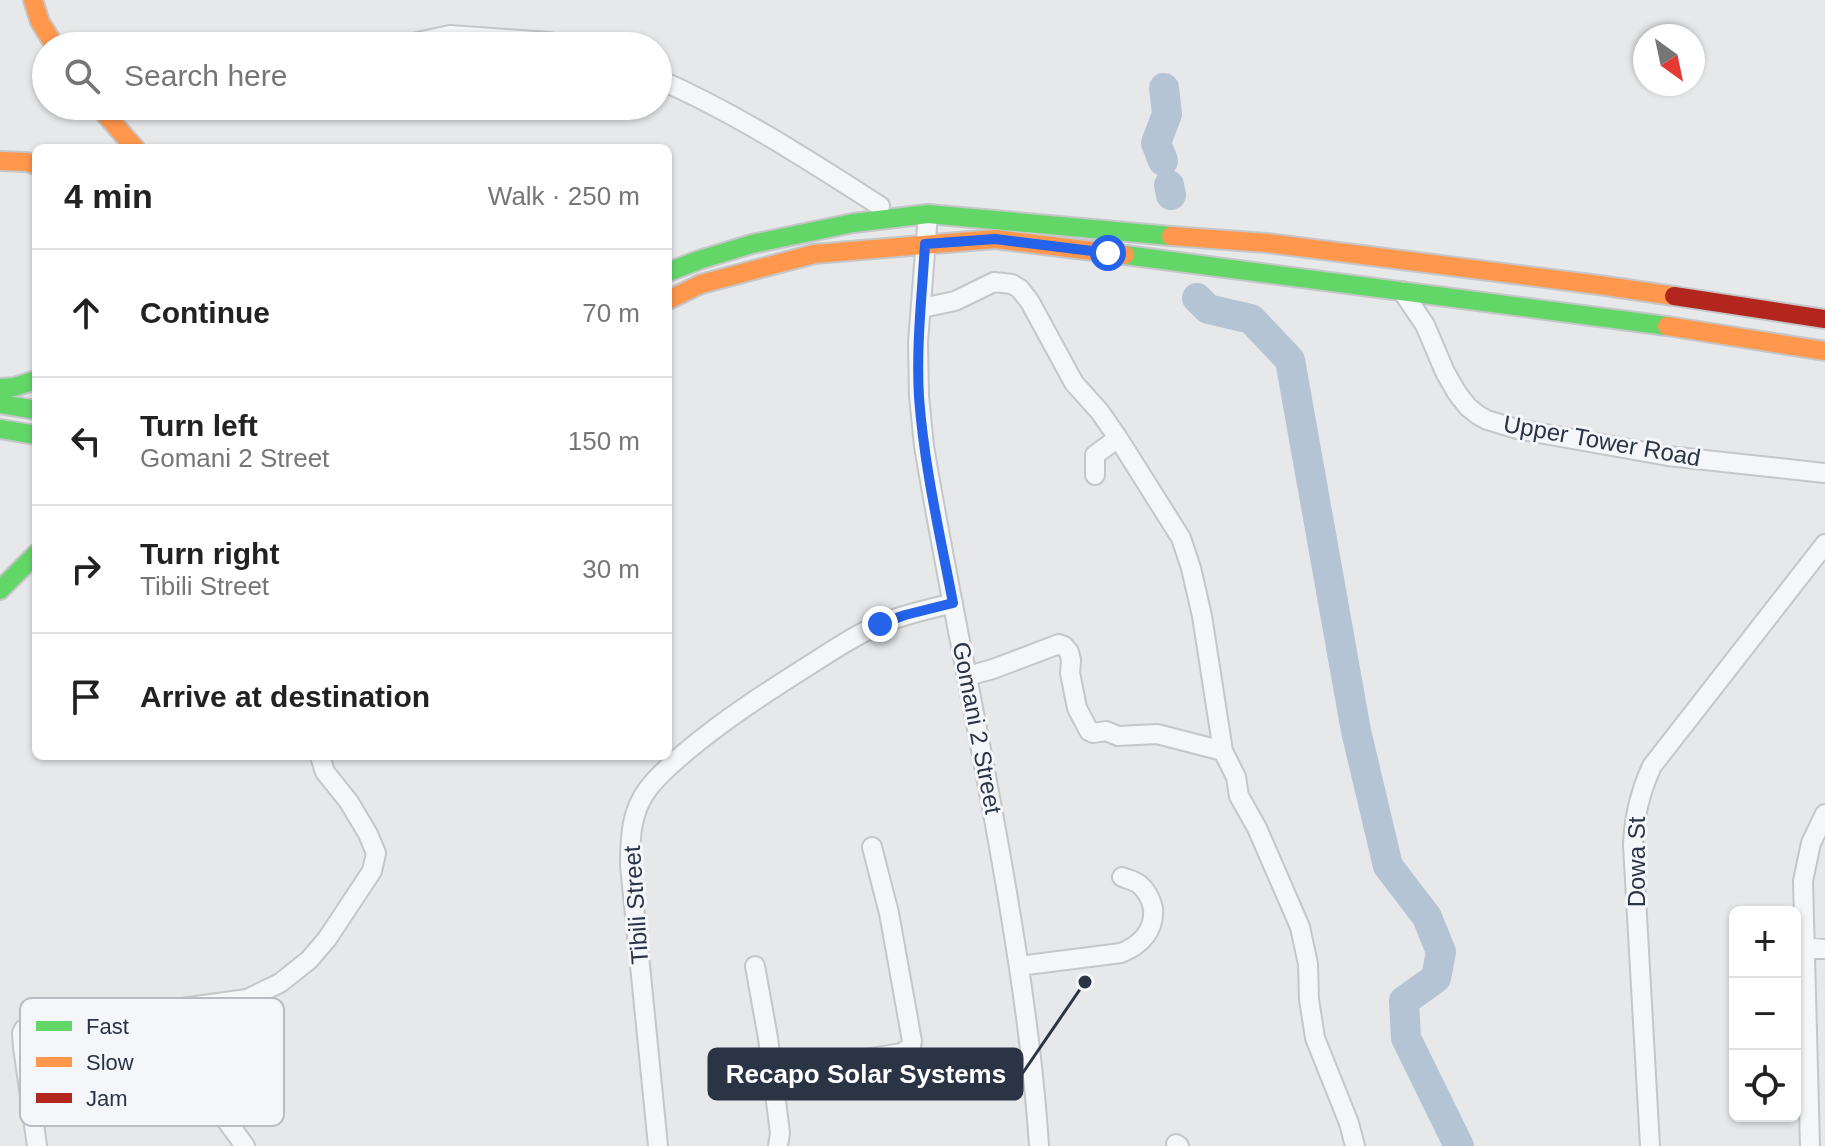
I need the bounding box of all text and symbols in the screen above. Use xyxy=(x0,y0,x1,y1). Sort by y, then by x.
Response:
north arrow xyxy=(1633,24,1705,96)
search box xyxy=(32,32,672,120)
icon: search xyxy=(60,54,104,98)
text: Search here xyxy=(124,59,287,92)
text: 4 min xyxy=(64,177,153,215)
text: Walk · 250 m xyxy=(488,181,640,211)
route start xyxy=(1090,235,1126,271)
icon: ahead xyxy=(64,291,108,335)
text: Continue xyxy=(140,296,270,329)
text: 70 m xyxy=(582,298,640,328)
text: Turn left xyxy=(140,409,258,442)
street label: Upper Tower Road xyxy=(1501,410,1703,471)
icon: left xyxy=(64,419,108,463)
text: 150 m xyxy=(568,426,640,456)
text: Gomani 2 Street xyxy=(140,443,329,473)
text: Turn right xyxy=(140,537,279,570)
icon: right xyxy=(64,547,108,591)
text: 30 m xyxy=(582,554,640,584)
text: Tibili Street xyxy=(140,571,269,601)
route end xyxy=(862,606,898,642)
street label: Gomani 2 Street xyxy=(948,640,1007,817)
icon: arrive xyxy=(64,675,108,719)
text: Arrive at destination xyxy=(140,680,430,713)
street label: Dowa St xyxy=(1623,816,1650,907)
street label: Tibili Street xyxy=(618,844,653,965)
map controls xyxy=(1729,906,1801,1122)
button: + xyxy=(1729,906,1801,978)
button: − xyxy=(1729,978,1801,1050)
legend xyxy=(20,998,284,1126)
text: Fast xyxy=(86,1014,129,1039)
callout: Recapo Solar Systems xyxy=(709,1049,1022,1099)
text: Slow xyxy=(86,1050,134,1075)
button: locate xyxy=(1729,1050,1801,1122)
text: Recapo Solar Systems xyxy=(726,1059,1006,1089)
text: Jam xyxy=(86,1086,128,1111)

